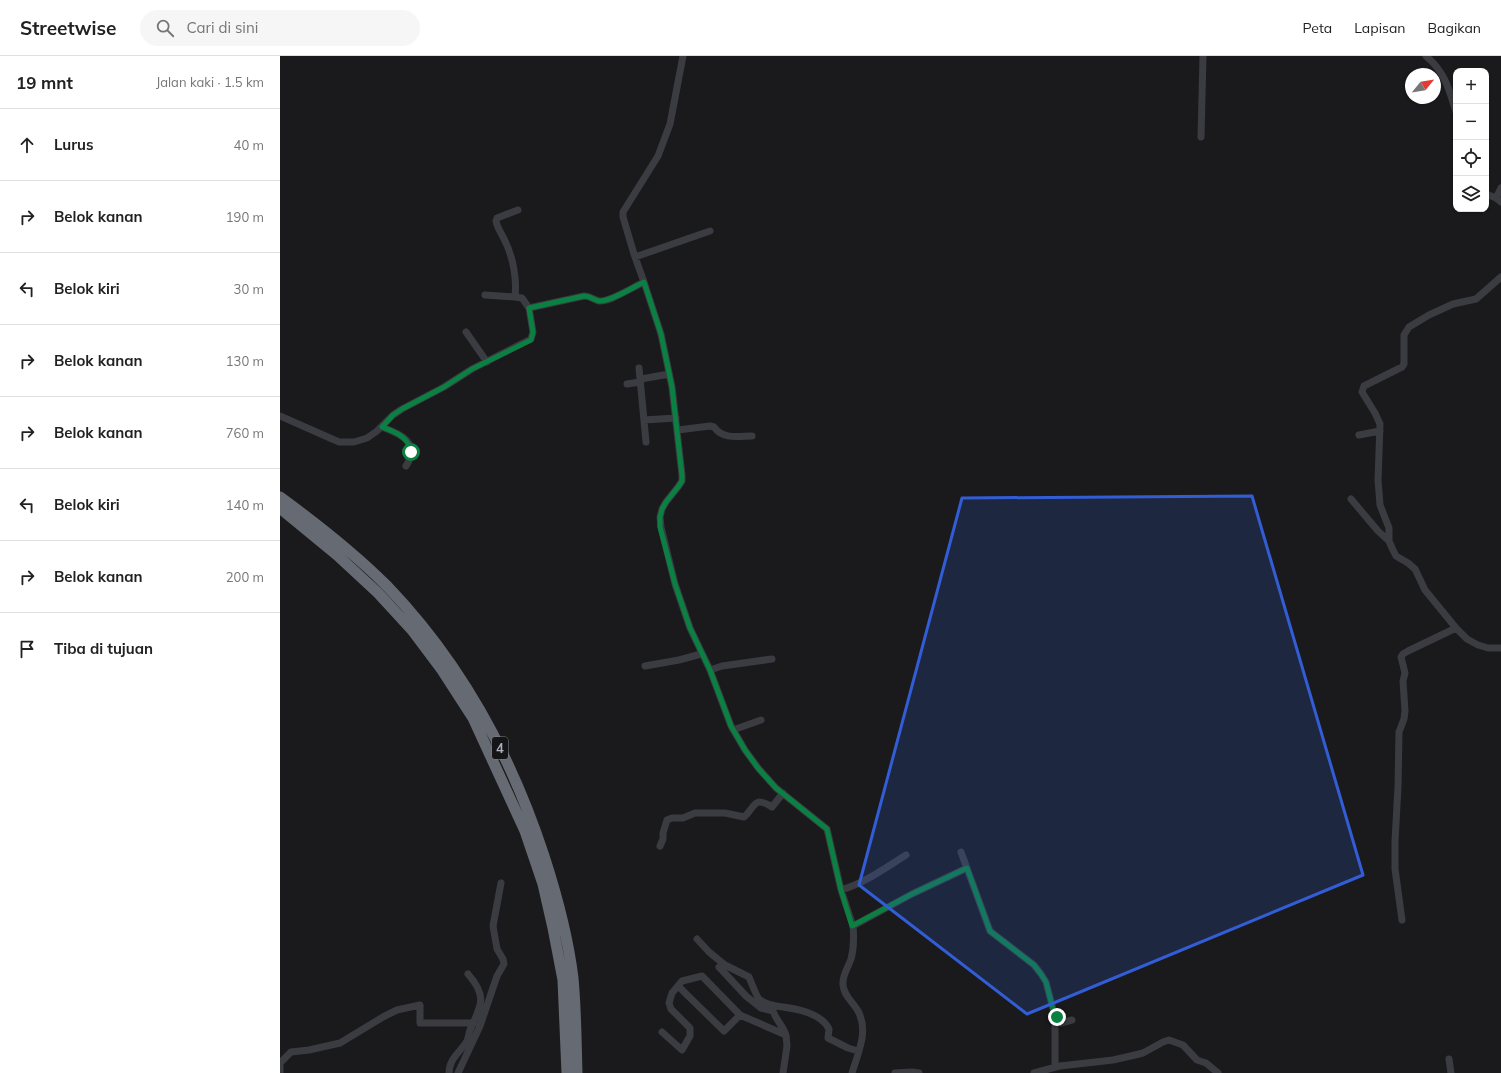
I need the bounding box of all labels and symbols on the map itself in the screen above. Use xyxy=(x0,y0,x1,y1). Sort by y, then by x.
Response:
north arrow xyxy=(1405,68,1441,104)
route start xyxy=(402,443,420,461)
road number: 4 xyxy=(492,737,508,759)
route end xyxy=(1048,1008,1066,1026)

